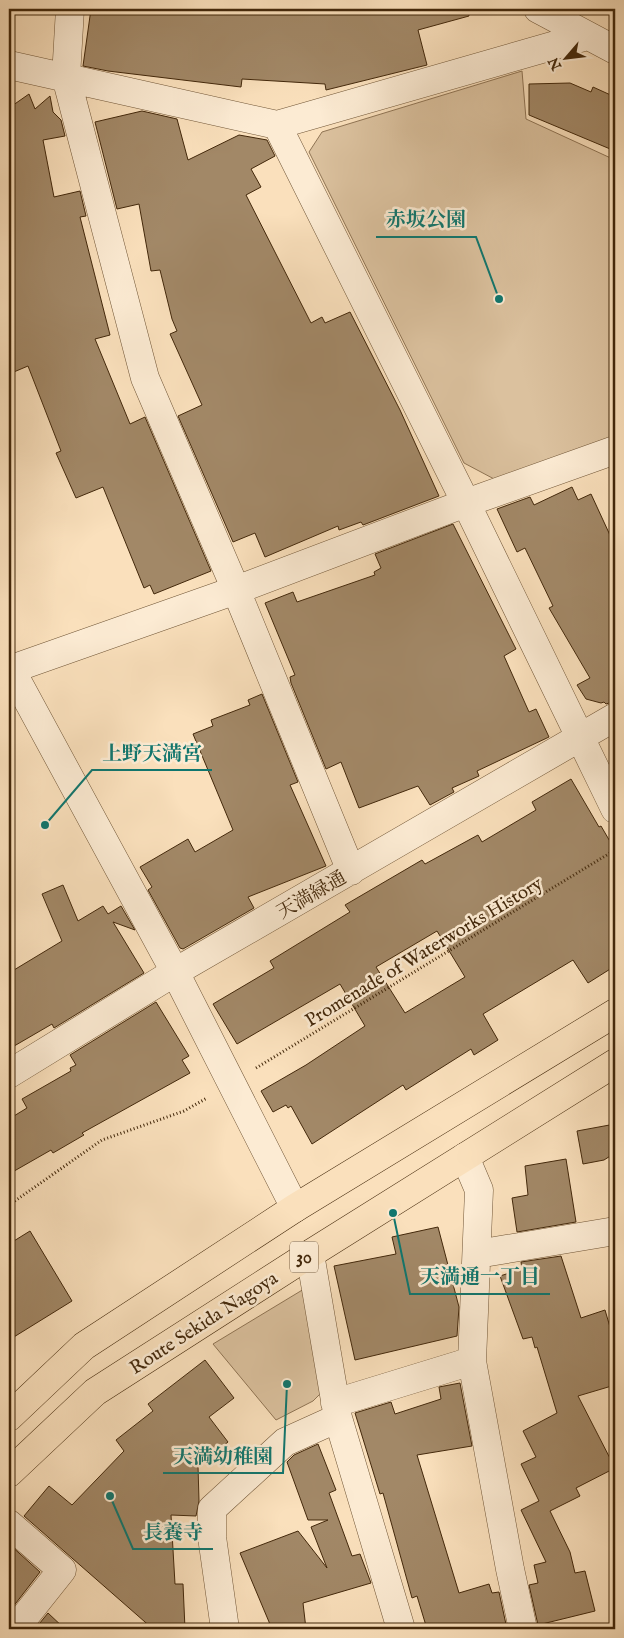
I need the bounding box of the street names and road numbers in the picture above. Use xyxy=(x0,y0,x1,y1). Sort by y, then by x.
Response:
street label: 天満緑通 xyxy=(273,866,351,925)
street label: Promenade of Waterworks History xyxy=(301,872,548,1033)
road number: 30 xyxy=(290,1242,318,1272)
street label: Route Sekida Nagoya xyxy=(126,1266,283,1381)

